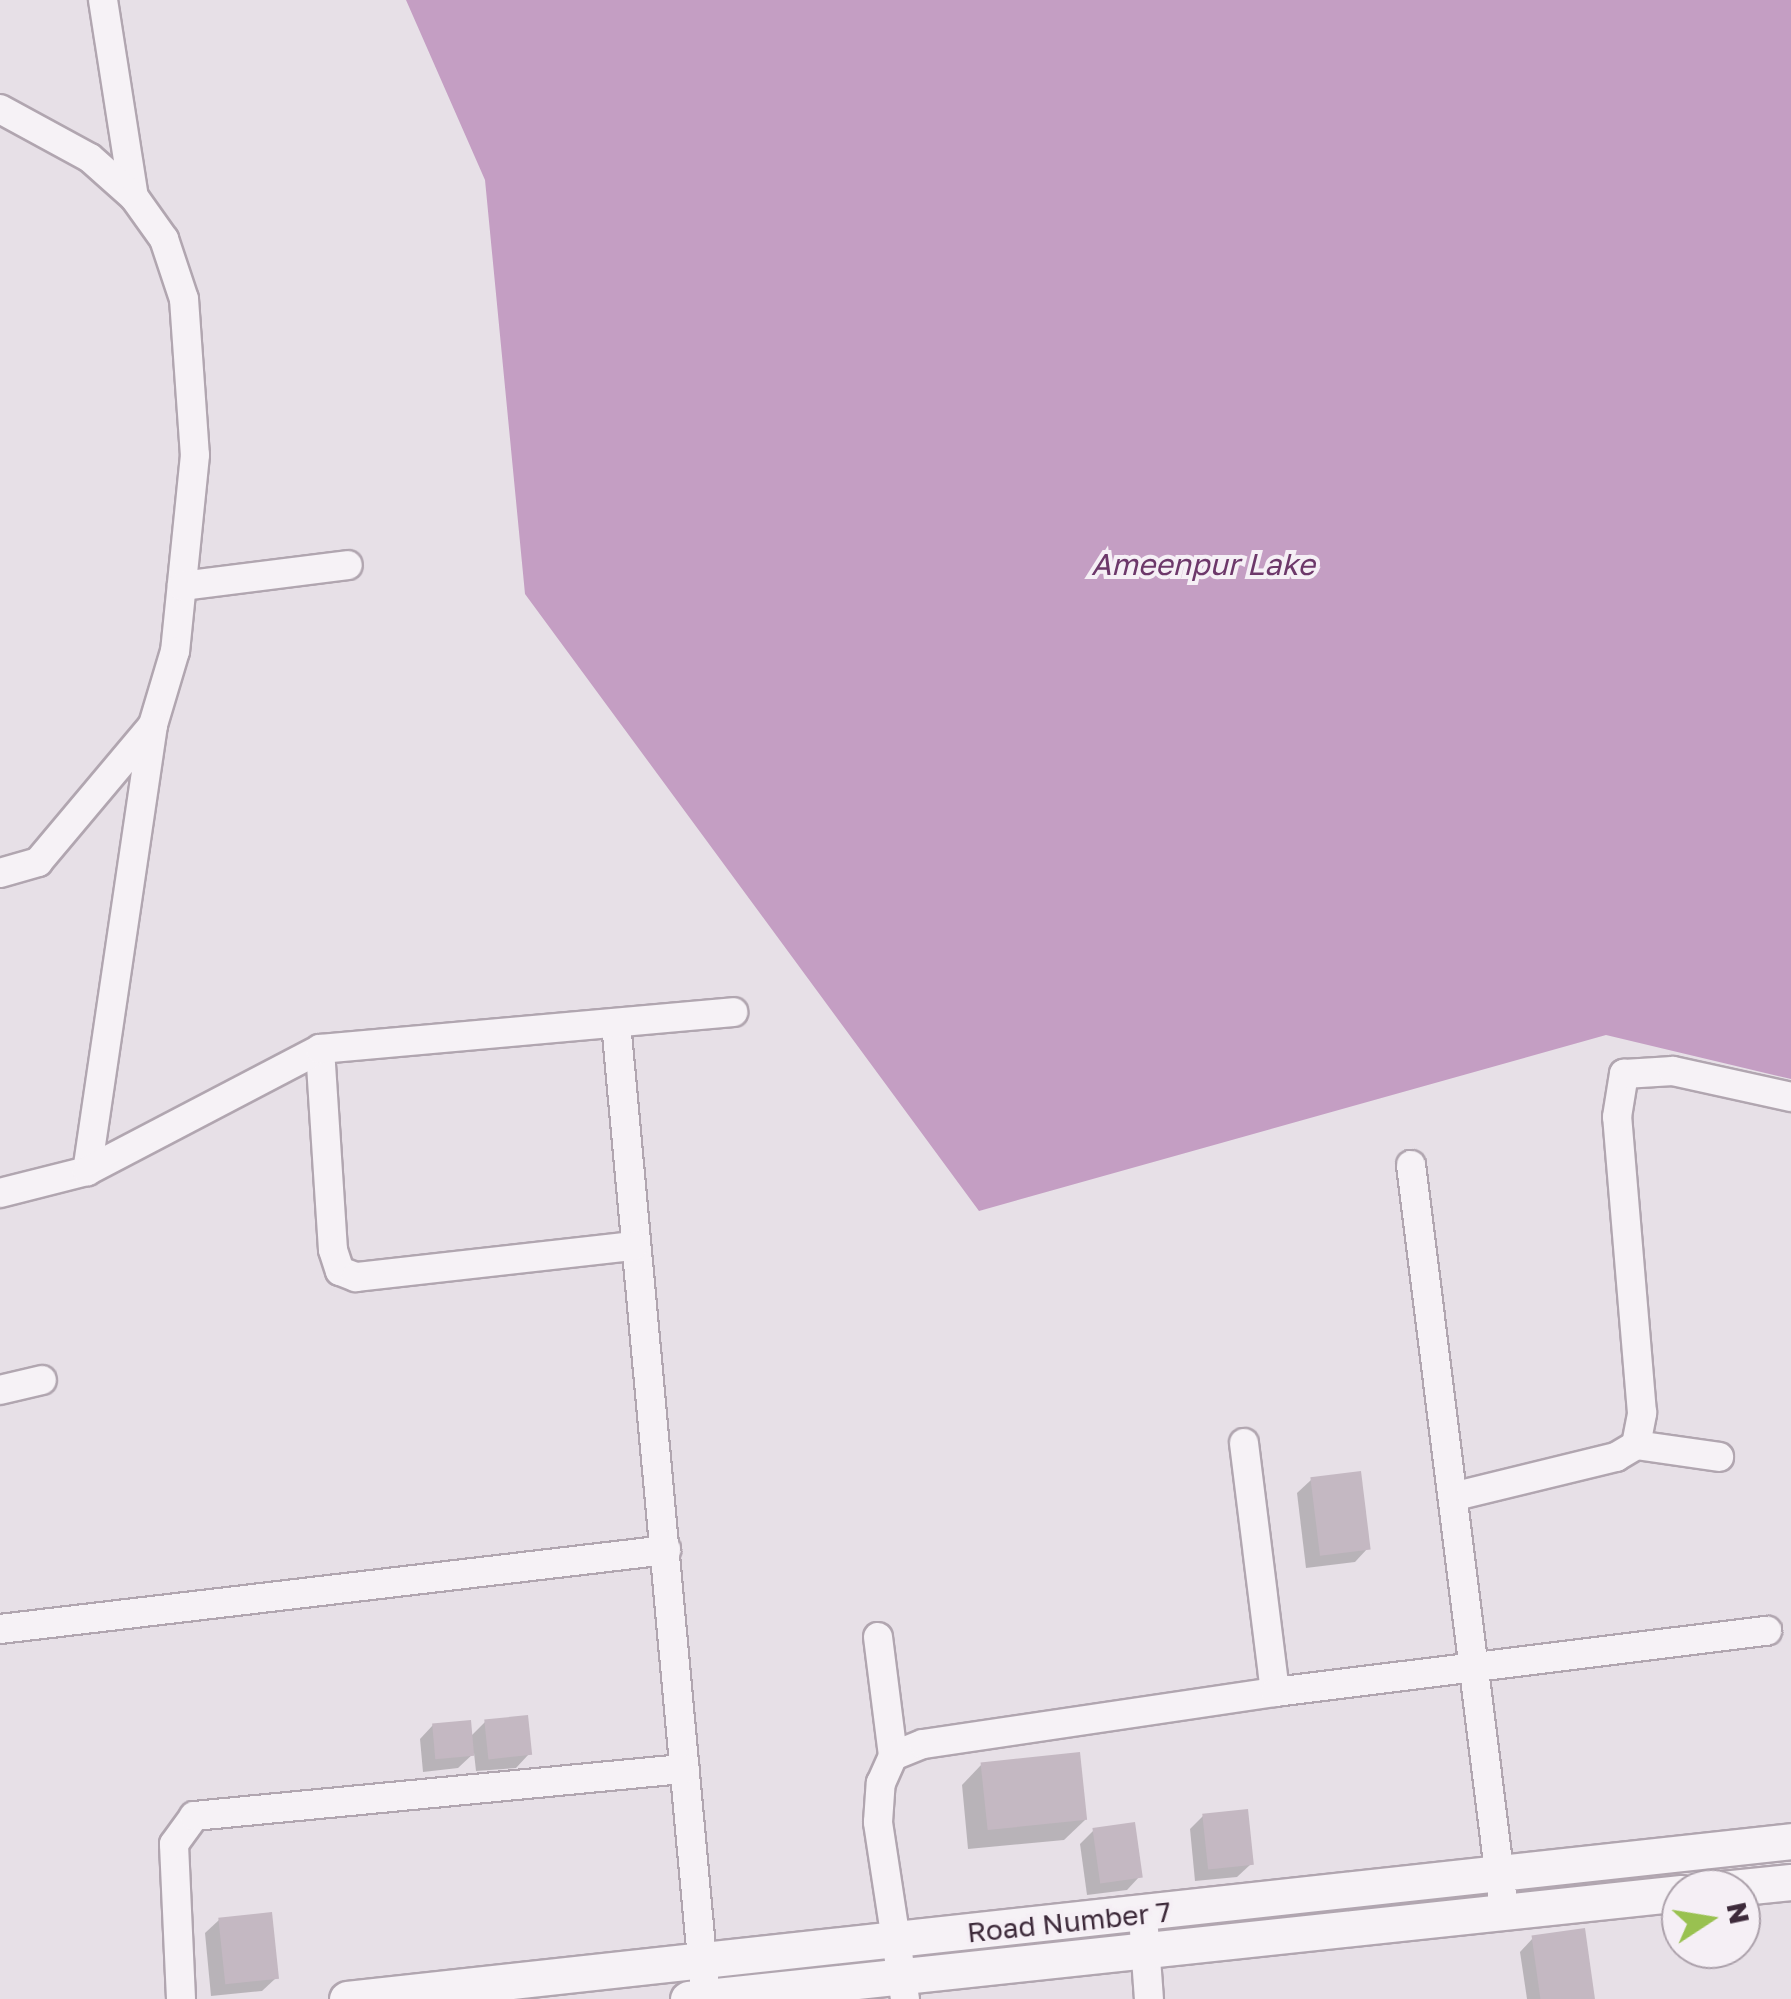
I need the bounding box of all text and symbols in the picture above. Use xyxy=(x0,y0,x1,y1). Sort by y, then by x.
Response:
water label: Ameenpur Lake xyxy=(1091,546,1315,582)
north arrow xyxy=(1661,1869,1761,1969)
street label: Road Number 7 xyxy=(965,1895,1173,1949)
text: N xyxy=(1721,1899,1757,1927)

